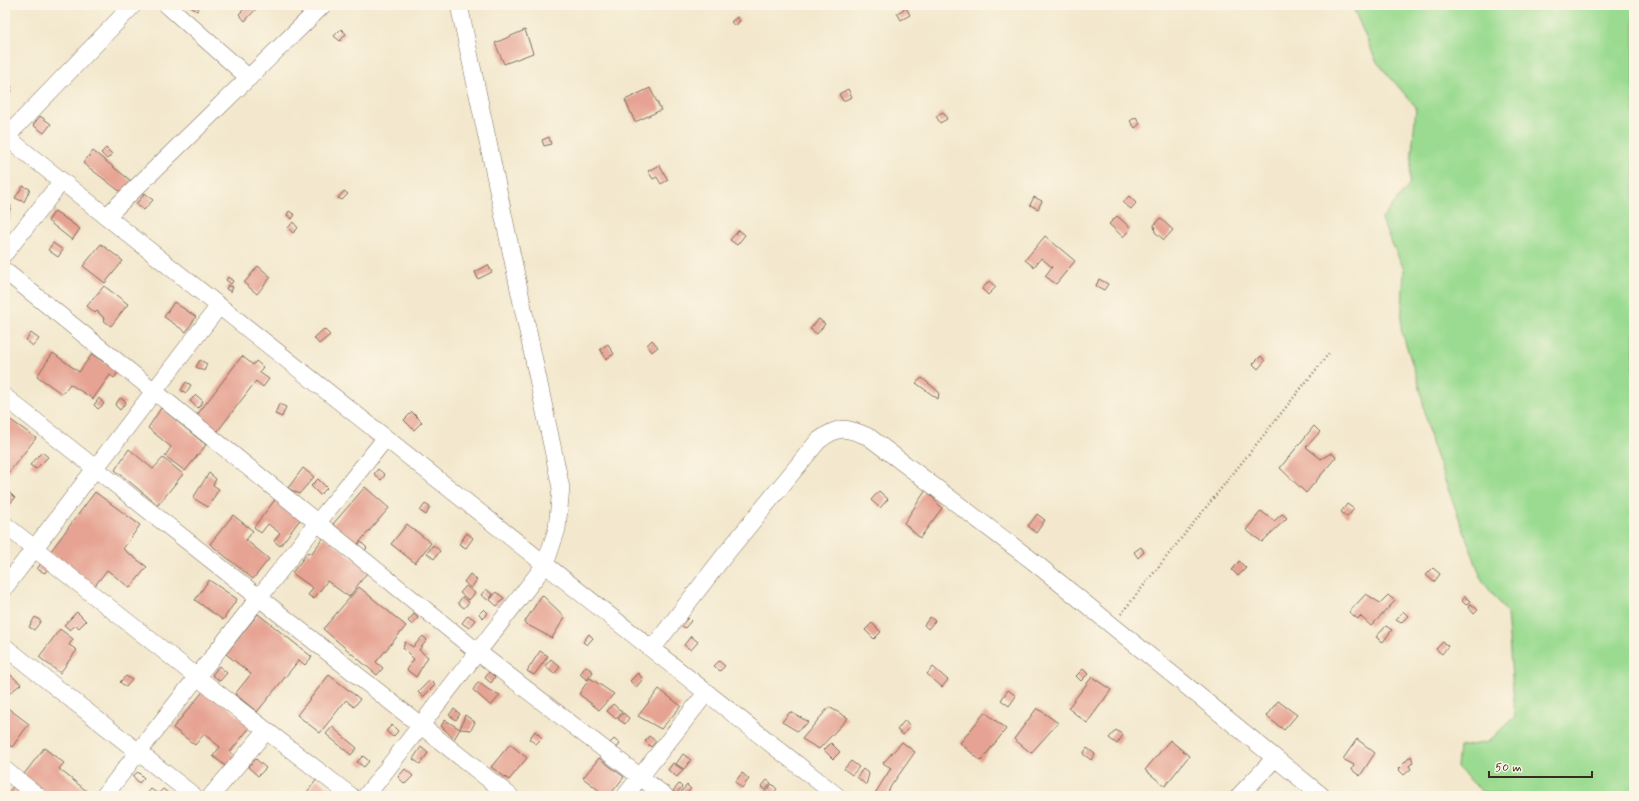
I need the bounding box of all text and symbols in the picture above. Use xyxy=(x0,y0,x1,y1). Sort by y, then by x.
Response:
scale bar xyxy=(1489,753,1592,779)
text: 50 m xyxy=(1495,760,1522,776)

